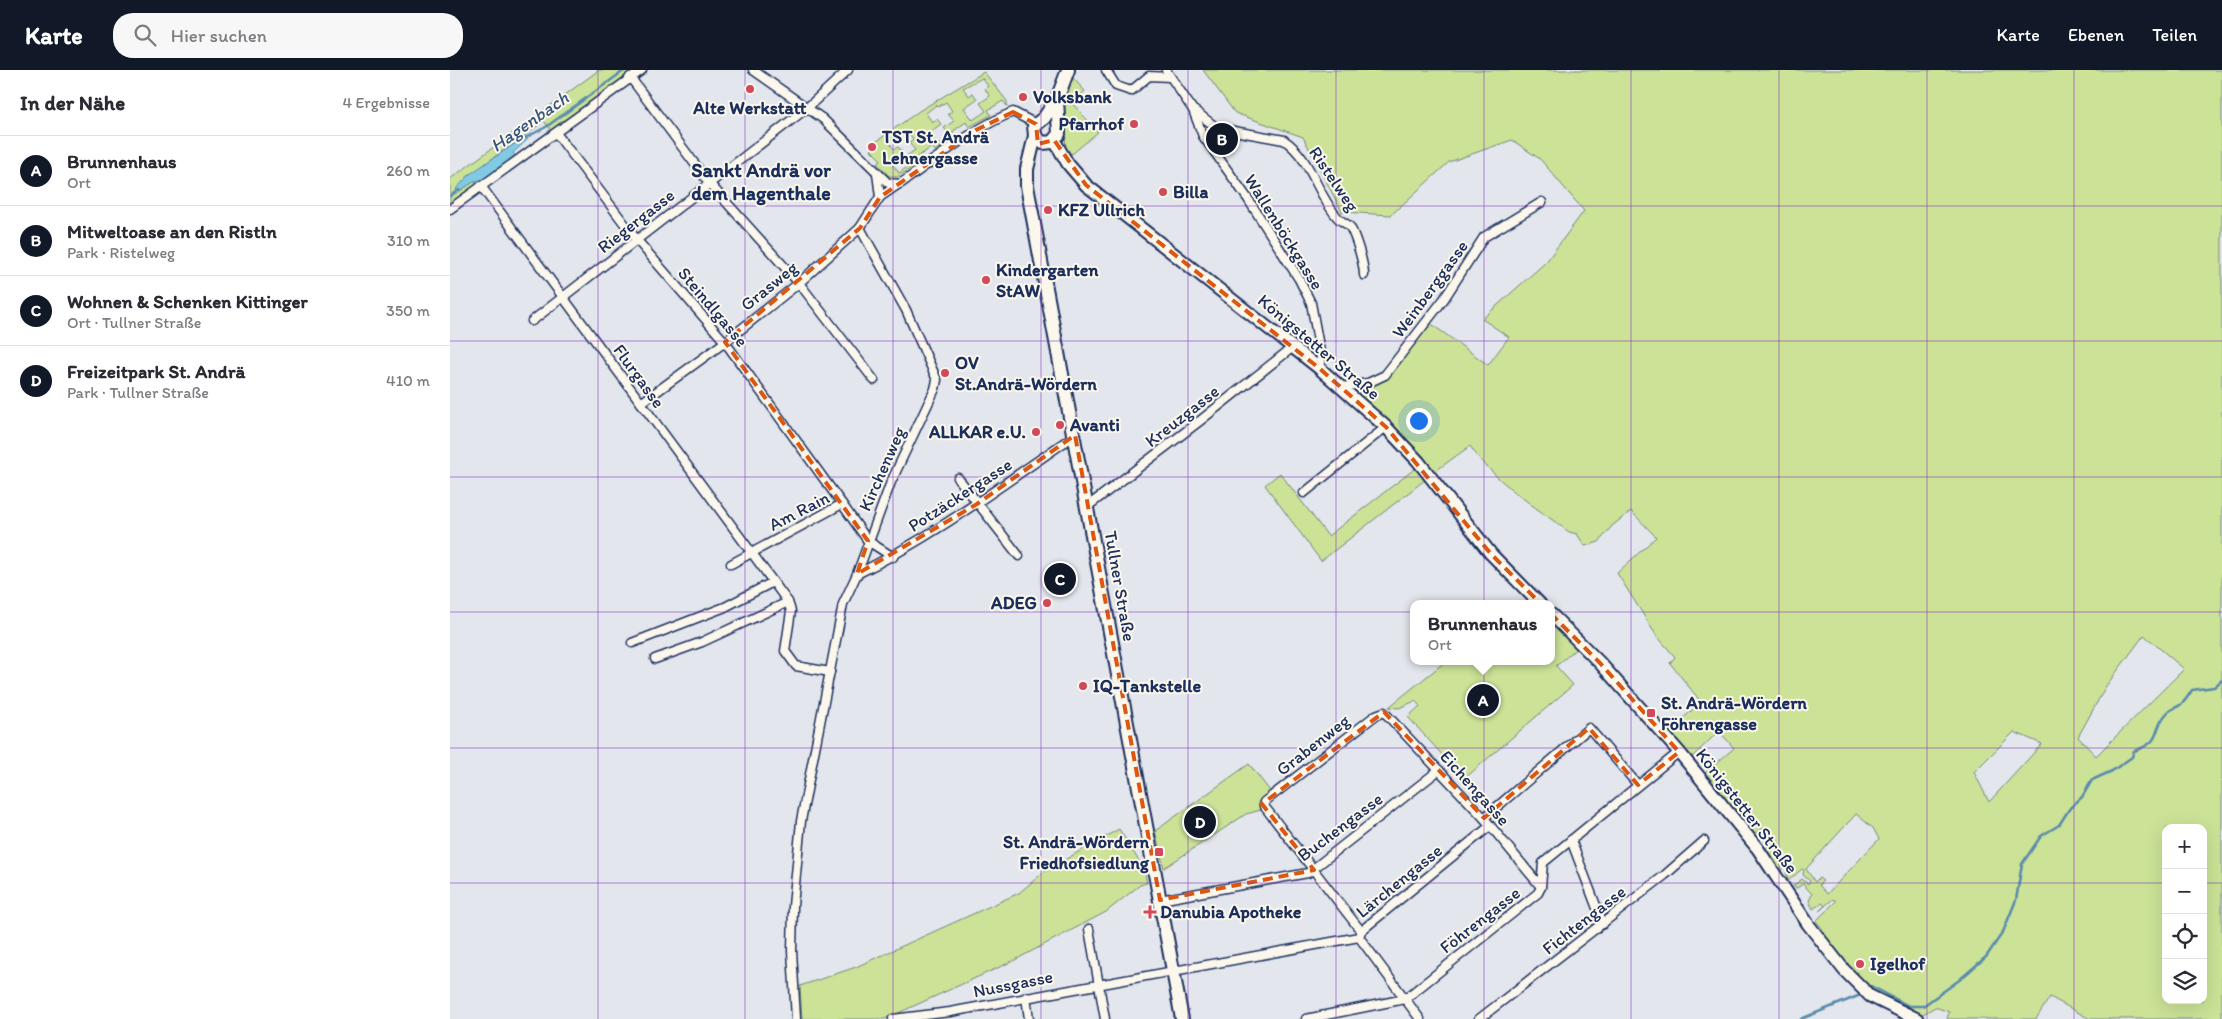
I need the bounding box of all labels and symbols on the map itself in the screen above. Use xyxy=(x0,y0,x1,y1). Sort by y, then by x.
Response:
marker: Alte Werkstatt xyxy=(744,83,756,95)
water label: Hagenbach xyxy=(486,86,573,157)
place label: Volksbank xyxy=(1033,86,1112,108)
marker: Volksbank xyxy=(1017,91,1029,103)
place label: Alte Werkstatt xyxy=(692,97,807,119)
place label: Pfarrhof xyxy=(1058,113,1124,135)
marker: Pfarrhof xyxy=(1128,118,1140,130)
pin: B xyxy=(1206,120,1238,158)
place label: TST St. Andrä Lehnergasse xyxy=(881,126,990,169)
marker: TST St. Andrä Lehnergasse xyxy=(866,141,878,153)
street label: Ristelweg xyxy=(1304,142,1364,217)
district label: Sankt Andrä vor dem Hagenthale xyxy=(691,158,831,206)
street label: Wallenböckgasse xyxy=(1240,170,1328,294)
place label: Billa xyxy=(1173,181,1208,203)
street label: Riegergasse xyxy=(593,184,679,258)
marker: Billa xyxy=(1157,186,1169,198)
place label: KFZ Ullrich xyxy=(1058,199,1145,221)
marker: KFZ Ullrich xyxy=(1042,204,1054,216)
street label: Weinberggasse xyxy=(1387,236,1473,342)
street label: Grasweg xyxy=(736,256,803,316)
place label: Kindergarten StAW xyxy=(996,259,1099,302)
street label: Steindlgasse xyxy=(673,262,753,352)
marker: Kindergarten StAW xyxy=(980,274,992,286)
street label: Königstetter Straße xyxy=(1253,289,1385,405)
street label: Flurgasse xyxy=(608,340,670,412)
place label: OV St.Andrä-Wördern xyxy=(955,352,1097,395)
marker: OV St.Andrä-Wördern xyxy=(939,367,951,379)
street label: Kreuzgasse xyxy=(1140,380,1224,452)
your location xyxy=(1406,408,1432,434)
place label: Avanti xyxy=(1069,414,1120,436)
marker: Avanti xyxy=(1054,419,1066,431)
place label: ALLKAR e.U. xyxy=(928,421,1026,443)
street label: Kirchenweg xyxy=(854,423,911,515)
marker: ALLKAR e.U. xyxy=(1030,426,1042,438)
street label: Potzäckergasse xyxy=(904,453,1016,537)
street label: Am Rain xyxy=(765,486,833,536)
street label: Tullner Straße xyxy=(1099,529,1141,643)
pin: C xyxy=(1044,560,1076,598)
place label: ADEG xyxy=(990,592,1037,614)
marker: ADEG xyxy=(1041,597,1053,609)
place label: IQ-Tankstelle xyxy=(1093,675,1201,697)
marker: IQ-Tankstelle xyxy=(1077,680,1089,692)
pin: A xyxy=(1467,681,1499,719)
place label: St. Andrä-Wördern Föhrengasse xyxy=(1661,692,1807,735)
marker: St. Andrä-Wördern Föhrengasse xyxy=(1645,707,1657,719)
street label: Grabenweg xyxy=(1272,709,1355,780)
street label: Königstetter Straße xyxy=(1691,744,1803,878)
street label: Eichengasse xyxy=(1435,746,1515,830)
street label: Buchengasse xyxy=(1293,788,1387,866)
pin: D xyxy=(1184,803,1216,841)
place label: St. Andrä-Wördern Friedhofsiedlung xyxy=(1003,831,1150,874)
street label: Lärchengasse xyxy=(1351,839,1447,923)
marker: St. Andrä-Wördern Friedhofsiedlung xyxy=(1153,846,1165,858)
street label: Fichtengasse xyxy=(1538,881,1630,959)
street label: Föhrengasse xyxy=(1435,882,1525,958)
place label: Danubia Apotheke xyxy=(1160,901,1302,923)
marker: Danubia Apotheke xyxy=(1144,906,1156,918)
place label: Igelhof xyxy=(1870,953,1926,975)
marker: Igelhof xyxy=(1854,958,1866,970)
street label: Nussgasse xyxy=(971,965,1055,1003)

